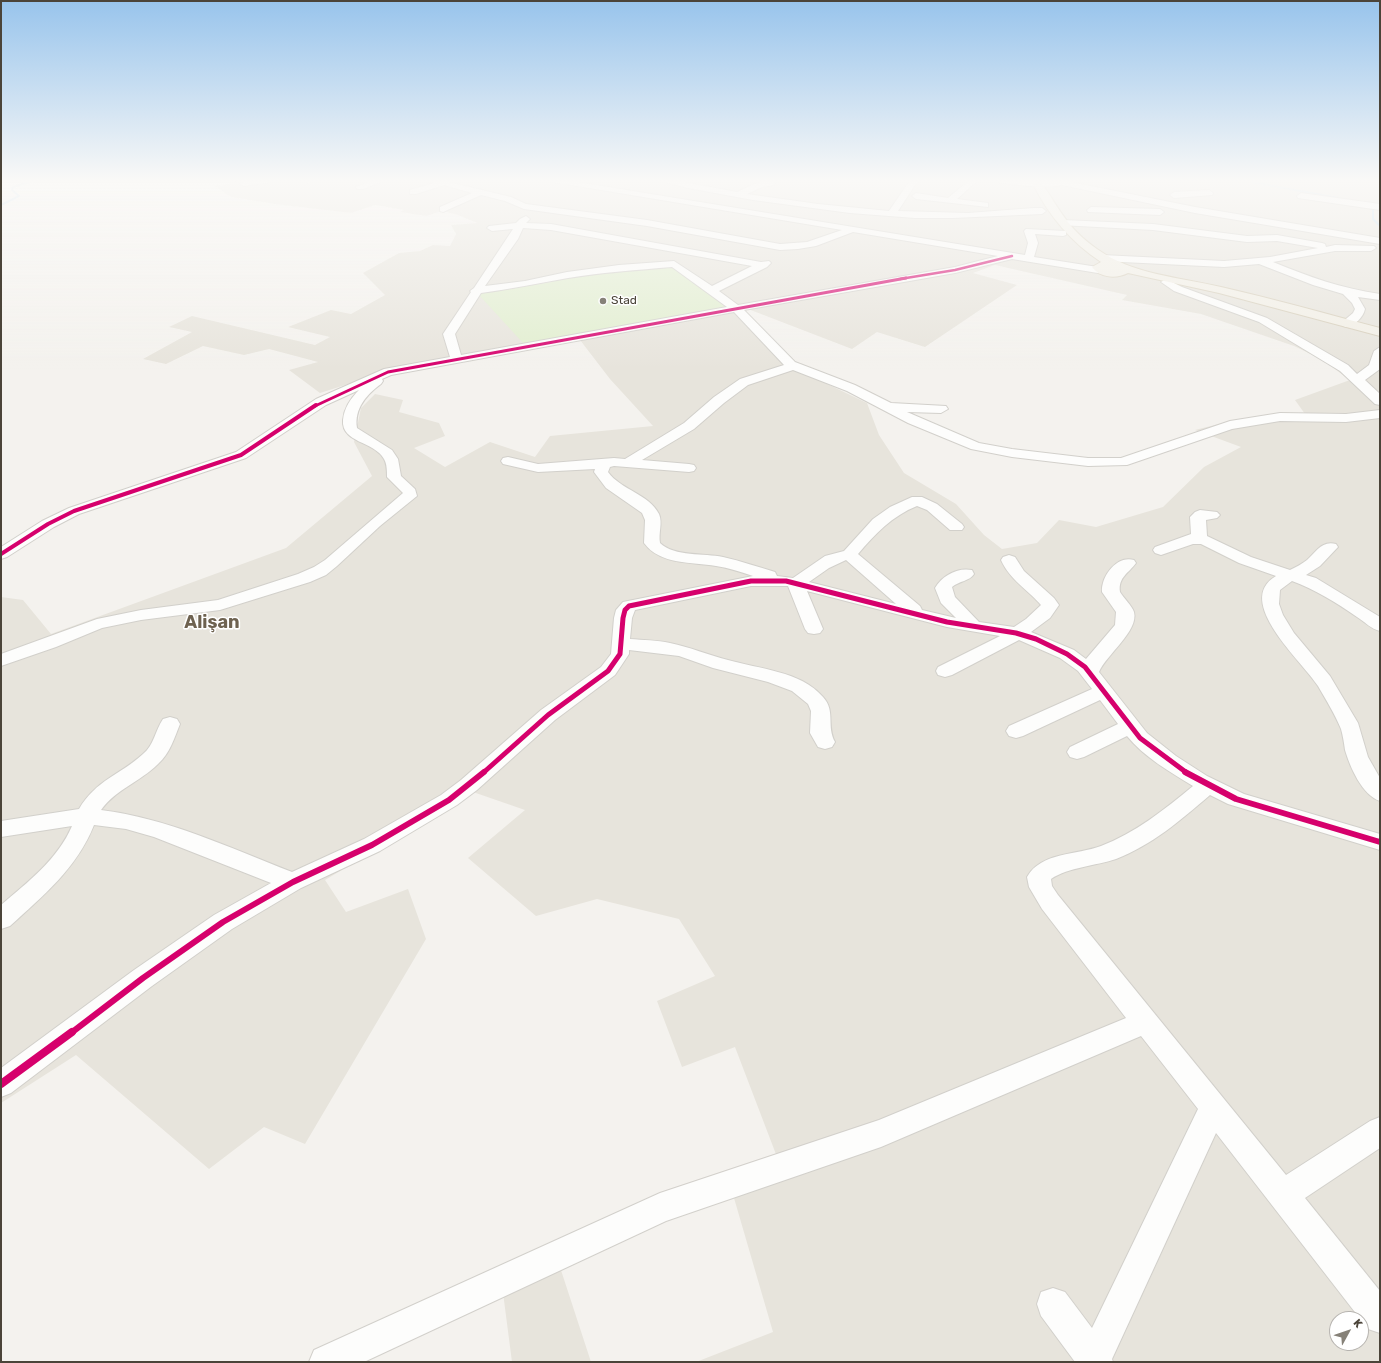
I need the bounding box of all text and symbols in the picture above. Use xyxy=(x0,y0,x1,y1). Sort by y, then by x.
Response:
place label: Stad xyxy=(611,294,637,308)
marker: Stad xyxy=(598,296,608,306)
district label: Alişan xyxy=(184,612,240,634)
north arrow xyxy=(1329,1311,1369,1351)
text: K xyxy=(1350,1317,1365,1331)

